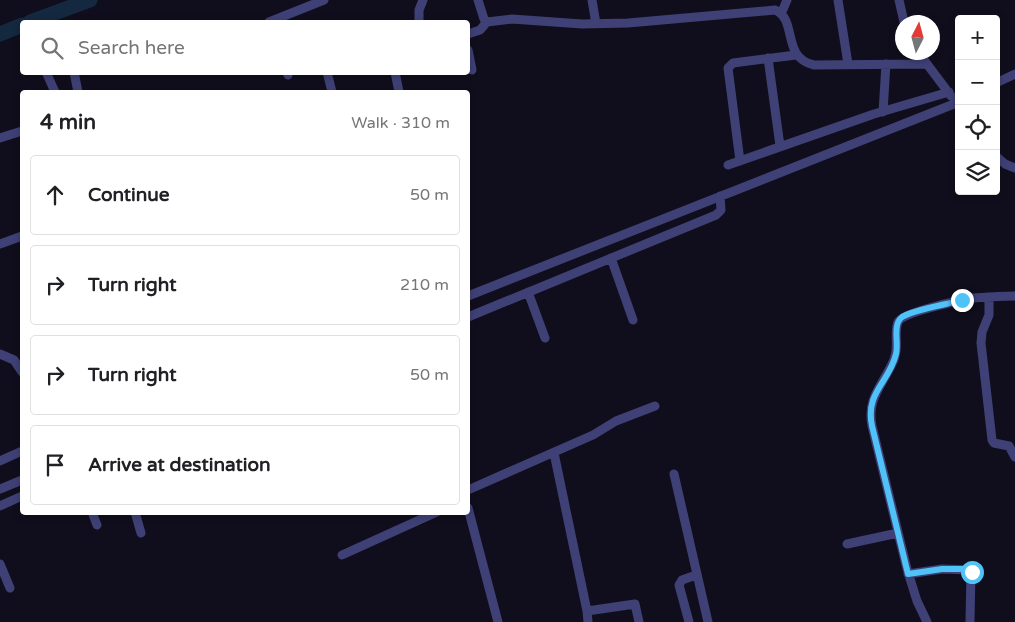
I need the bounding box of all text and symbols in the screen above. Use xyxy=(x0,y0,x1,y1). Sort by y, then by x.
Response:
north arrow xyxy=(895,15,940,60)
map controls xyxy=(955,15,1000,195)
button: + xyxy=(955,15,1000,60)
search box xyxy=(20,20,470,75)
icon: search xyxy=(38,34,66,62)
text: Search here xyxy=(78,37,185,59)
button: − xyxy=(955,60,1000,105)
button: locate xyxy=(955,105,1000,150)
text: 4 min xyxy=(40,110,96,135)
text: Walk · 310 m xyxy=(351,113,450,133)
button: layers xyxy=(955,150,1000,195)
icon: ahead xyxy=(41,181,69,209)
text: Continue xyxy=(88,184,170,206)
text: 50 m xyxy=(410,185,449,205)
icon: right xyxy=(41,271,69,299)
text: Turn right xyxy=(88,274,176,296)
text: 210 m xyxy=(400,275,449,295)
route end xyxy=(951,289,974,312)
icon: right xyxy=(41,361,69,389)
text: Turn right xyxy=(88,364,176,386)
text: 50 m xyxy=(410,365,449,385)
icon: arrive xyxy=(41,451,69,479)
text: Arrive at destination xyxy=(88,454,271,476)
route start xyxy=(961,561,984,584)

